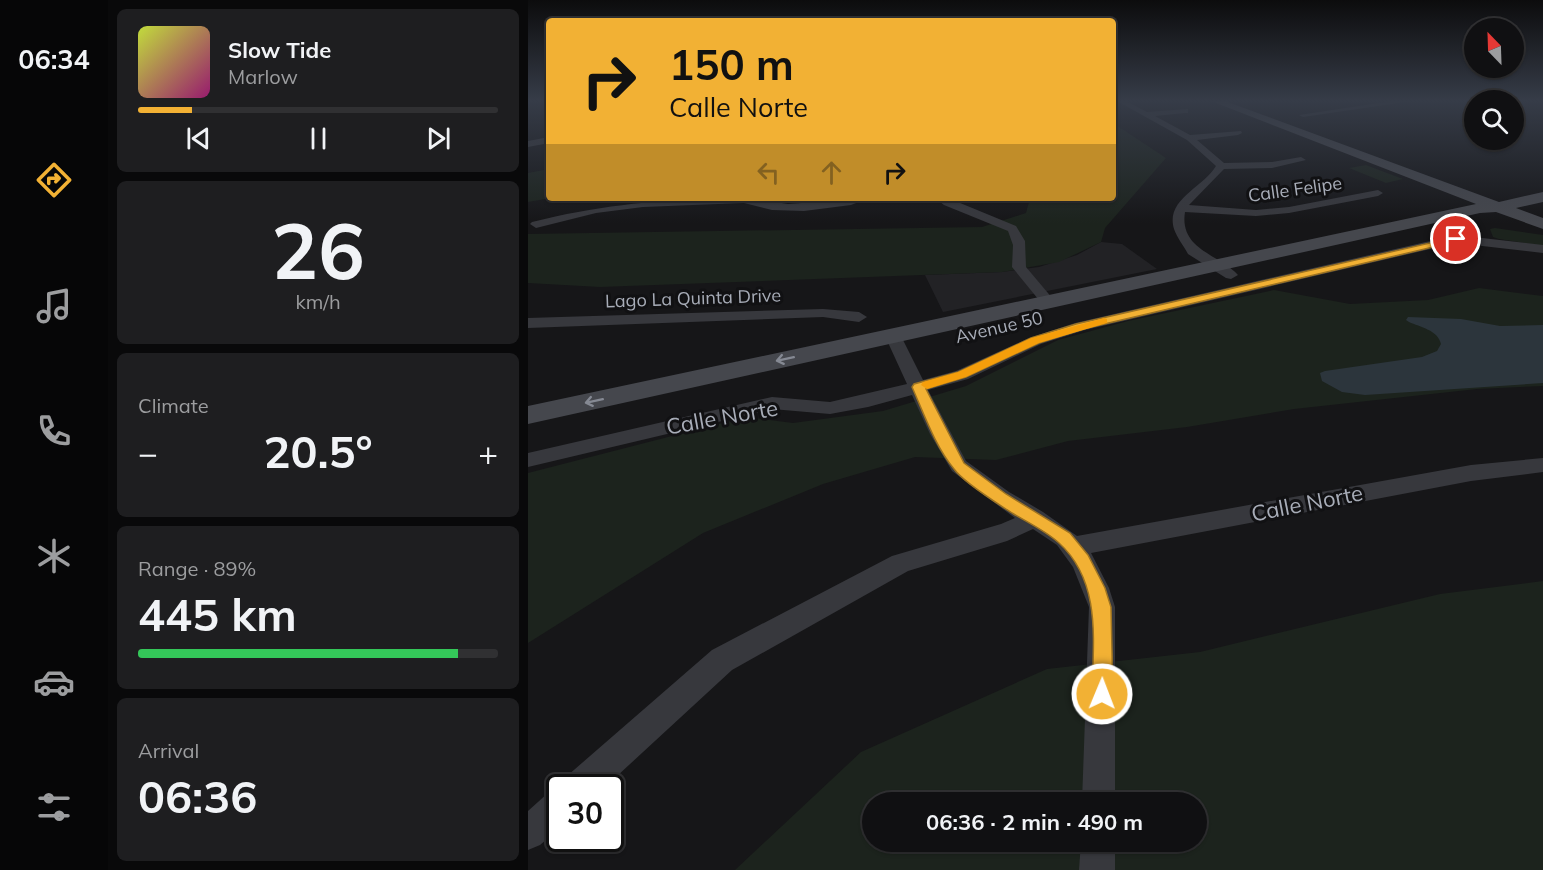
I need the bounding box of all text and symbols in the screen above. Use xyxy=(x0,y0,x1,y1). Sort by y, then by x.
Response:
north arrow xyxy=(1464,18,1524,78)
map controls xyxy=(1464,18,1524,150)
text: Slow Tide xyxy=(228,36,331,64)
text: 150 m xyxy=(669,38,794,91)
text: 06:34 xyxy=(18,42,90,76)
icon: right xyxy=(570,42,648,120)
text: Marlow xyxy=(228,64,298,89)
text: Calle Norte xyxy=(669,90,808,124)
button: search xyxy=(1464,90,1524,150)
icon: previous xyxy=(182,122,215,155)
icon: pause xyxy=(302,122,335,155)
icon: next xyxy=(422,122,455,155)
icon: left xyxy=(752,156,785,189)
icon: ahead xyxy=(815,156,848,189)
icon: right xyxy=(878,156,911,189)
icon: directions xyxy=(33,159,75,201)
street label: Calle Felipe xyxy=(1247,171,1343,207)
text: 26 xyxy=(271,201,365,299)
pin xyxy=(1430,213,1481,264)
icon: arrive xyxy=(1439,222,1472,255)
street label: Lago La Quinta Drive xyxy=(605,283,781,313)
icon: music xyxy=(33,285,75,327)
text: km/h xyxy=(295,289,341,314)
street label: Avenue 50 xyxy=(953,306,1045,348)
one-way arrow xyxy=(776,354,795,366)
text: Climate xyxy=(138,393,209,418)
street label: Calle Norte xyxy=(664,393,780,441)
one-way arrow xyxy=(585,396,605,407)
icon: phone xyxy=(33,410,75,452)
text: 20.5° xyxy=(263,423,373,479)
text: − xyxy=(138,432,158,473)
text: + xyxy=(478,432,498,473)
street label: Calle Norte xyxy=(1249,478,1365,528)
icon: climate xyxy=(33,535,75,577)
text: Range · 89% xyxy=(138,556,256,581)
text: 445 km xyxy=(138,586,297,642)
icon: car xyxy=(33,661,75,703)
position arrow xyxy=(1070,662,1134,726)
text: Arrival xyxy=(138,738,199,763)
text: 06:36 xyxy=(138,768,257,824)
speed limit sign: 30 xyxy=(546,774,624,852)
icon: filters xyxy=(33,786,75,828)
text: 06:36 · 2 min · 490 m xyxy=(926,808,1143,836)

